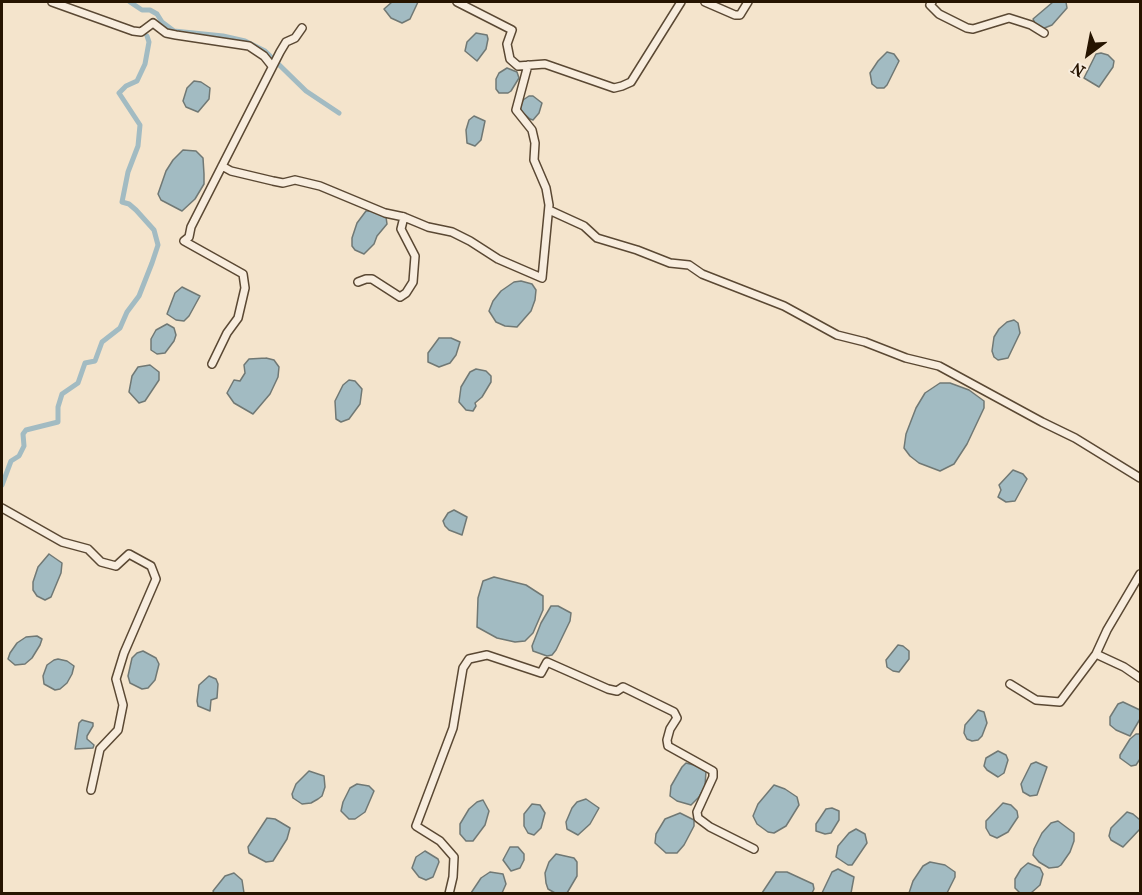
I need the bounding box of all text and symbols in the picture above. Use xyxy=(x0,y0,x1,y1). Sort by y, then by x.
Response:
north arrow xyxy=(1058,24,1118,84)
text: N xyxy=(1068,58,1088,81)

